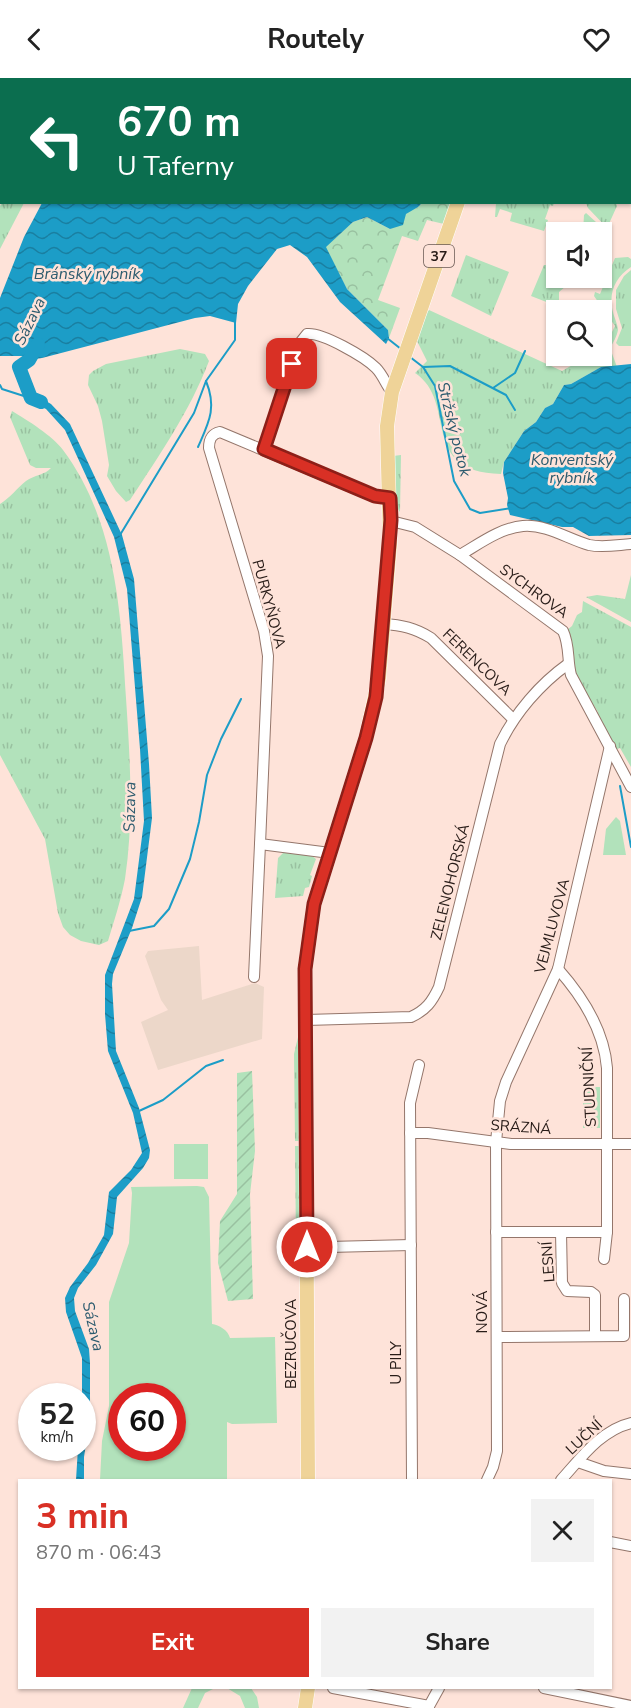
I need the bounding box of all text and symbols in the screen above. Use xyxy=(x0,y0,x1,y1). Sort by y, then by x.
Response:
text: Routely xyxy=(267,21,364,58)
icon: back xyxy=(18,23,51,56)
icon: heart xyxy=(580,23,613,56)
text: 670 m xyxy=(117,94,241,151)
icon: left xyxy=(18,102,96,180)
text: U Taferny xyxy=(117,148,234,185)
map controls xyxy=(546,222,612,366)
button: sound xyxy=(546,222,612,288)
road number: 37 xyxy=(424,245,454,267)
water label: Bránský rybník xyxy=(34,263,141,285)
water label: Sázava xyxy=(9,294,51,349)
button: search xyxy=(546,300,612,366)
pin xyxy=(266,338,317,389)
icon: arrive xyxy=(275,347,308,380)
water label: Stržský potok xyxy=(432,380,477,480)
water label: Konventský rybník xyxy=(531,449,614,489)
street label: PURKYŇOVA xyxy=(248,557,290,651)
street label: SYCHROVA xyxy=(496,559,572,623)
street label: FERENCOVA xyxy=(438,624,516,700)
water label: Sázava xyxy=(119,782,141,833)
street label: ZELENOHORSKÁ xyxy=(426,822,474,942)
street label: VEJMLUVOVA xyxy=(529,876,574,977)
street label: STUDNIČNÍ xyxy=(576,1045,601,1128)
street label: SRÁZNÁ xyxy=(490,1115,552,1139)
position arrow xyxy=(275,1215,339,1279)
street label: LESNÍ xyxy=(537,1240,559,1283)
street label: NOVÁ xyxy=(472,1291,492,1333)
water label: Sázava xyxy=(77,1299,109,1353)
street label: BEZRUČOVA xyxy=(280,1299,301,1389)
street label: U PILY xyxy=(386,1340,406,1385)
speed limit sign: 60 xyxy=(108,1383,186,1461)
text: 52 xyxy=(39,1394,75,1435)
street label: LUČNÍ xyxy=(561,1413,608,1459)
text: km/h xyxy=(40,1427,74,1447)
text: 3 min xyxy=(36,1492,129,1541)
button: close xyxy=(531,1499,594,1562)
text: 870 m · 06:43 xyxy=(36,1539,162,1566)
button: Exit xyxy=(36,1608,309,1677)
button: Share xyxy=(321,1608,594,1677)

